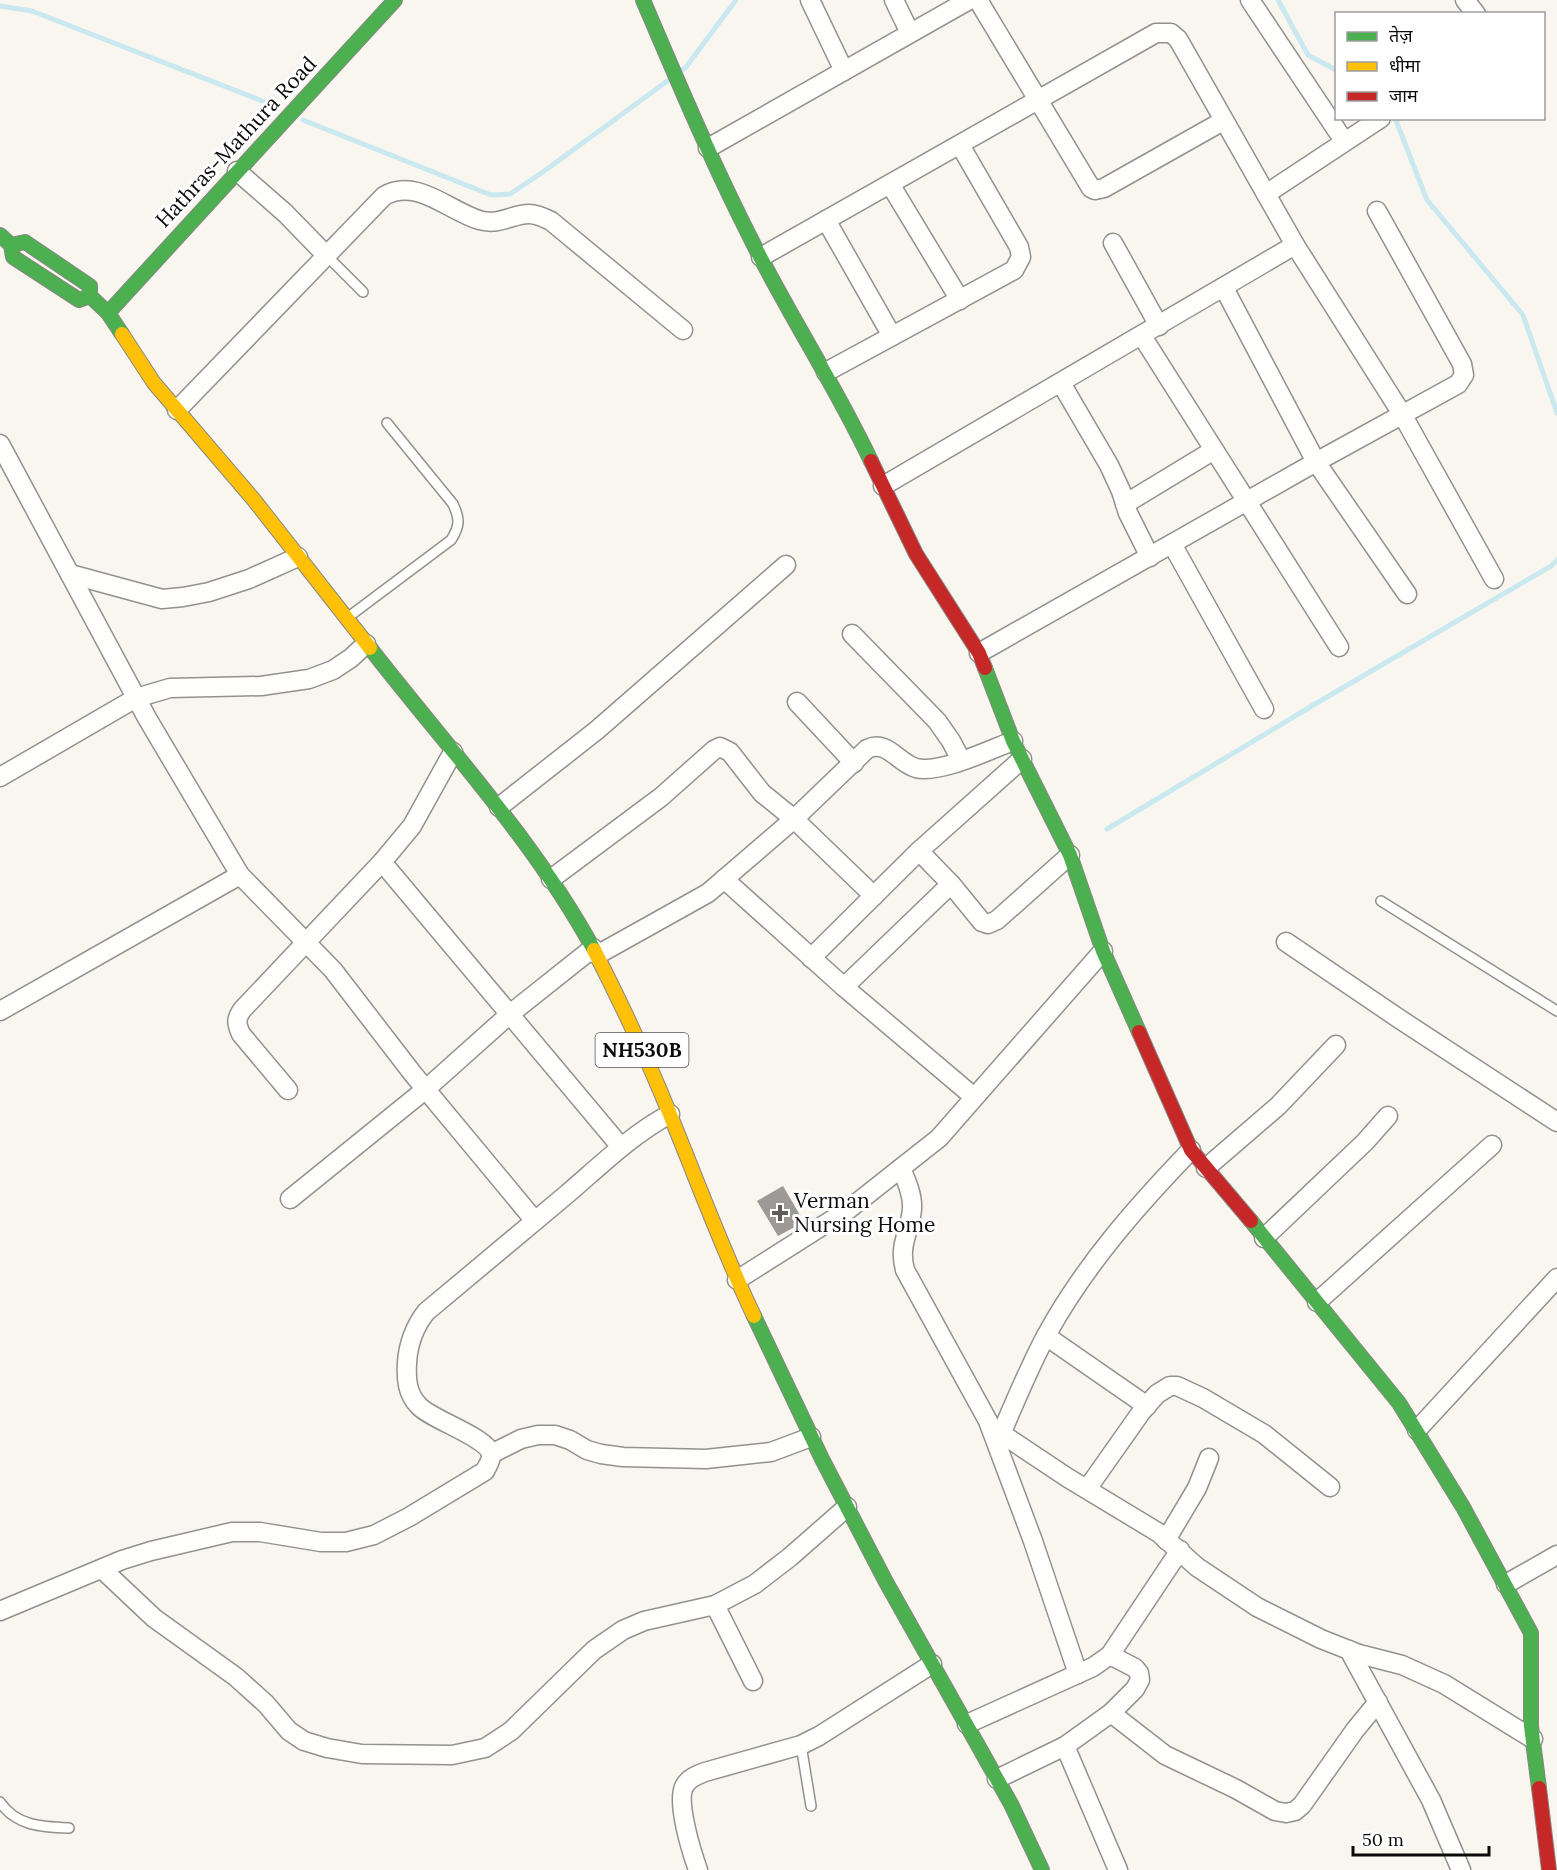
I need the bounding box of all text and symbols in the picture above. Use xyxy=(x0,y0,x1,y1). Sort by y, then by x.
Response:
legend xyxy=(1335,12,1545,120)
text: तेज़ xyxy=(1389,24,1413,47)
street label: Hathras-Mathura Road xyxy=(149,50,322,233)
text: धीमा xyxy=(1389,54,1420,77)
text: जाम xyxy=(1389,84,1419,107)
road number: NH530B xyxy=(596,1033,688,1067)
place label: Verman Nursing Home xyxy=(793,1187,936,1238)
marker: Verman Nursing Home xyxy=(771,1204,789,1222)
scale bar xyxy=(1353,1819,1490,1857)
text: 50 m xyxy=(1362,1828,1404,1851)

